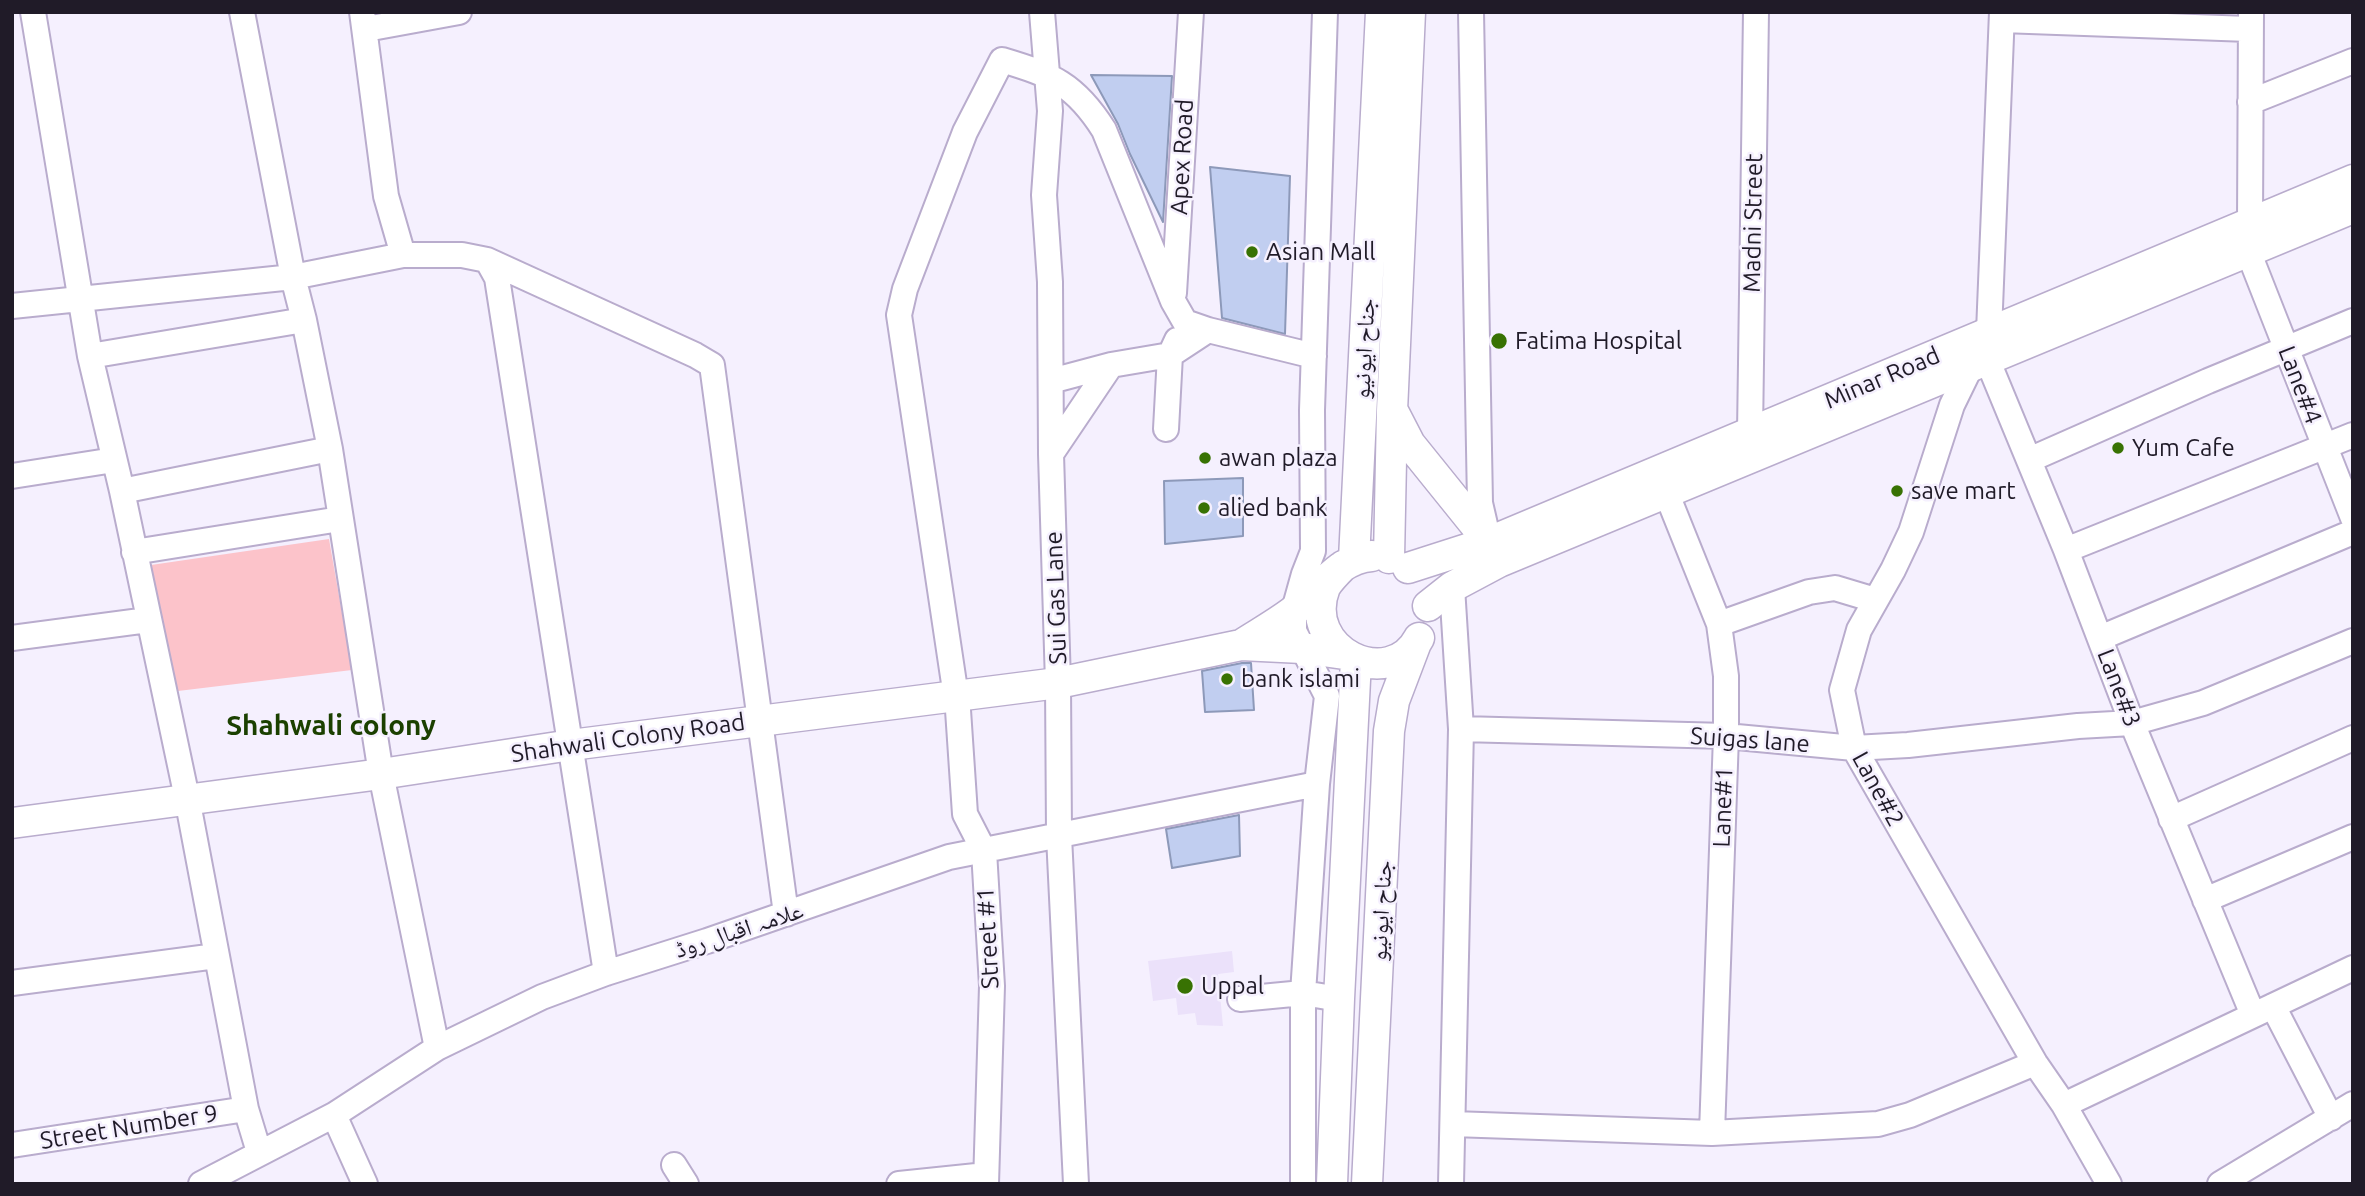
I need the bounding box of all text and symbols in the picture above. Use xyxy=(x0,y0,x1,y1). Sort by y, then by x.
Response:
street label: Apex Road xyxy=(1165,98,1199,216)
street label: Madni Street xyxy=(1737,153,1769,293)
place label: Asian Mall xyxy=(1266,238,1375,266)
marker: Asian Mall xyxy=(1244,244,1260,260)
street label: جناح ایونیو xyxy=(1347,298,1381,400)
place label: Fatima Hospital xyxy=(1515,327,1682,355)
marker: Fatima Hospital xyxy=(1489,331,1509,351)
street label: Minar Road xyxy=(1820,341,1944,415)
street label: Lane#4 xyxy=(2272,342,2328,428)
place label: Yum Cafe xyxy=(2132,434,2235,462)
marker: Yum Cafe xyxy=(2110,440,2126,456)
place label: awan plaza xyxy=(1219,444,1337,472)
marker: awan plaza xyxy=(1197,450,1213,466)
place label: save mart xyxy=(1911,477,2016,505)
marker: save mart xyxy=(1889,483,1905,499)
place label: alied bank xyxy=(1218,494,1327,522)
marker: alied bank xyxy=(1196,500,1212,516)
street label: Sui Gas Lane xyxy=(1039,531,1073,665)
street label: Lane#3 xyxy=(2091,645,2147,731)
place label: bank islami xyxy=(1241,665,1360,693)
marker: bank islami xyxy=(1219,671,1235,687)
street label: Shahwali Colony Road xyxy=(509,707,747,769)
district label: Shahwali colony xyxy=(226,709,436,743)
street label: Suigas lane xyxy=(1689,721,1811,759)
street label: Lane#2 xyxy=(1846,747,1910,831)
street label: Lane#1 xyxy=(1707,766,1739,848)
street label: جناح ایونیو xyxy=(1364,860,1398,962)
street label: Street #1 xyxy=(971,886,1005,990)
street label: علامہ اقبال روڈ xyxy=(671,896,807,964)
place label: Uppal xyxy=(1201,972,1264,1000)
marker: Uppal xyxy=(1175,976,1195,996)
street label: Street Number 9 xyxy=(38,1099,220,1155)

